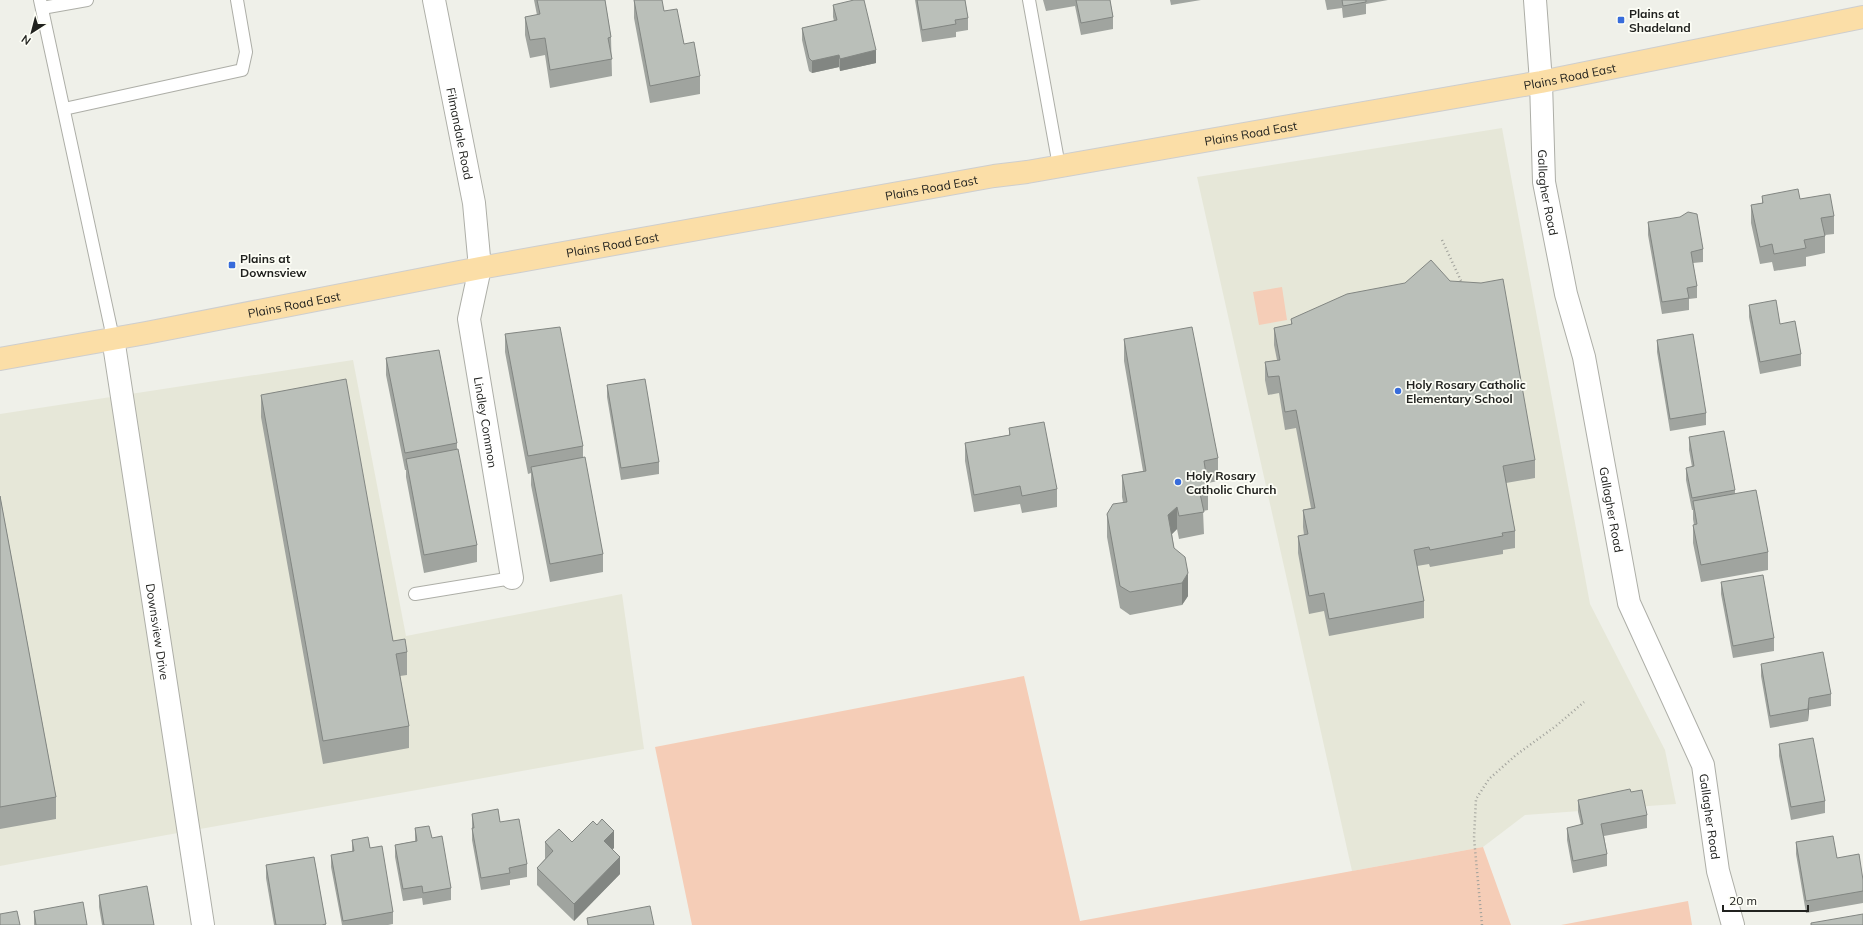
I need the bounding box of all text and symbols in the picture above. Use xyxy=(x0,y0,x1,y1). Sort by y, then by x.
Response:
place label: Plains at Shadeland xyxy=(1629,6,1691,35)
north arrow xyxy=(12,12,52,52)
marker: Plains at Shadeland xyxy=(1616,15,1626,25)
text: N xyxy=(19,32,34,48)
street label: Plains Road East xyxy=(1522,60,1617,92)
street label: Filmandale Road xyxy=(444,86,477,181)
street label: Plains Road East xyxy=(1203,117,1298,148)
street label: Gallagher Road xyxy=(1536,149,1562,237)
street label: Plains Road East xyxy=(884,172,979,203)
street label: Plains Road East xyxy=(565,229,660,260)
place label: Plains at Downsview xyxy=(240,251,307,280)
marker: Plains at Downsview xyxy=(227,260,237,270)
street label: Plains Road East xyxy=(246,288,341,321)
street label: Lindley Common xyxy=(471,376,501,469)
place label: Holy Rosary Catholic Elementary School xyxy=(1406,377,1526,406)
marker: Holy Rosary Catholic Elementary School xyxy=(1393,386,1403,396)
street label: Gallagher Road xyxy=(1597,466,1627,554)
place label: Holy Rosary Catholic Church xyxy=(1186,468,1276,497)
marker: Holy Rosary Catholic Church xyxy=(1173,477,1183,487)
street label: Downsview Drive xyxy=(143,582,173,681)
street label: Gallagher Road xyxy=(1697,772,1724,860)
scale bar xyxy=(1723,887,1808,913)
text: 20 m xyxy=(1729,893,1757,908)

